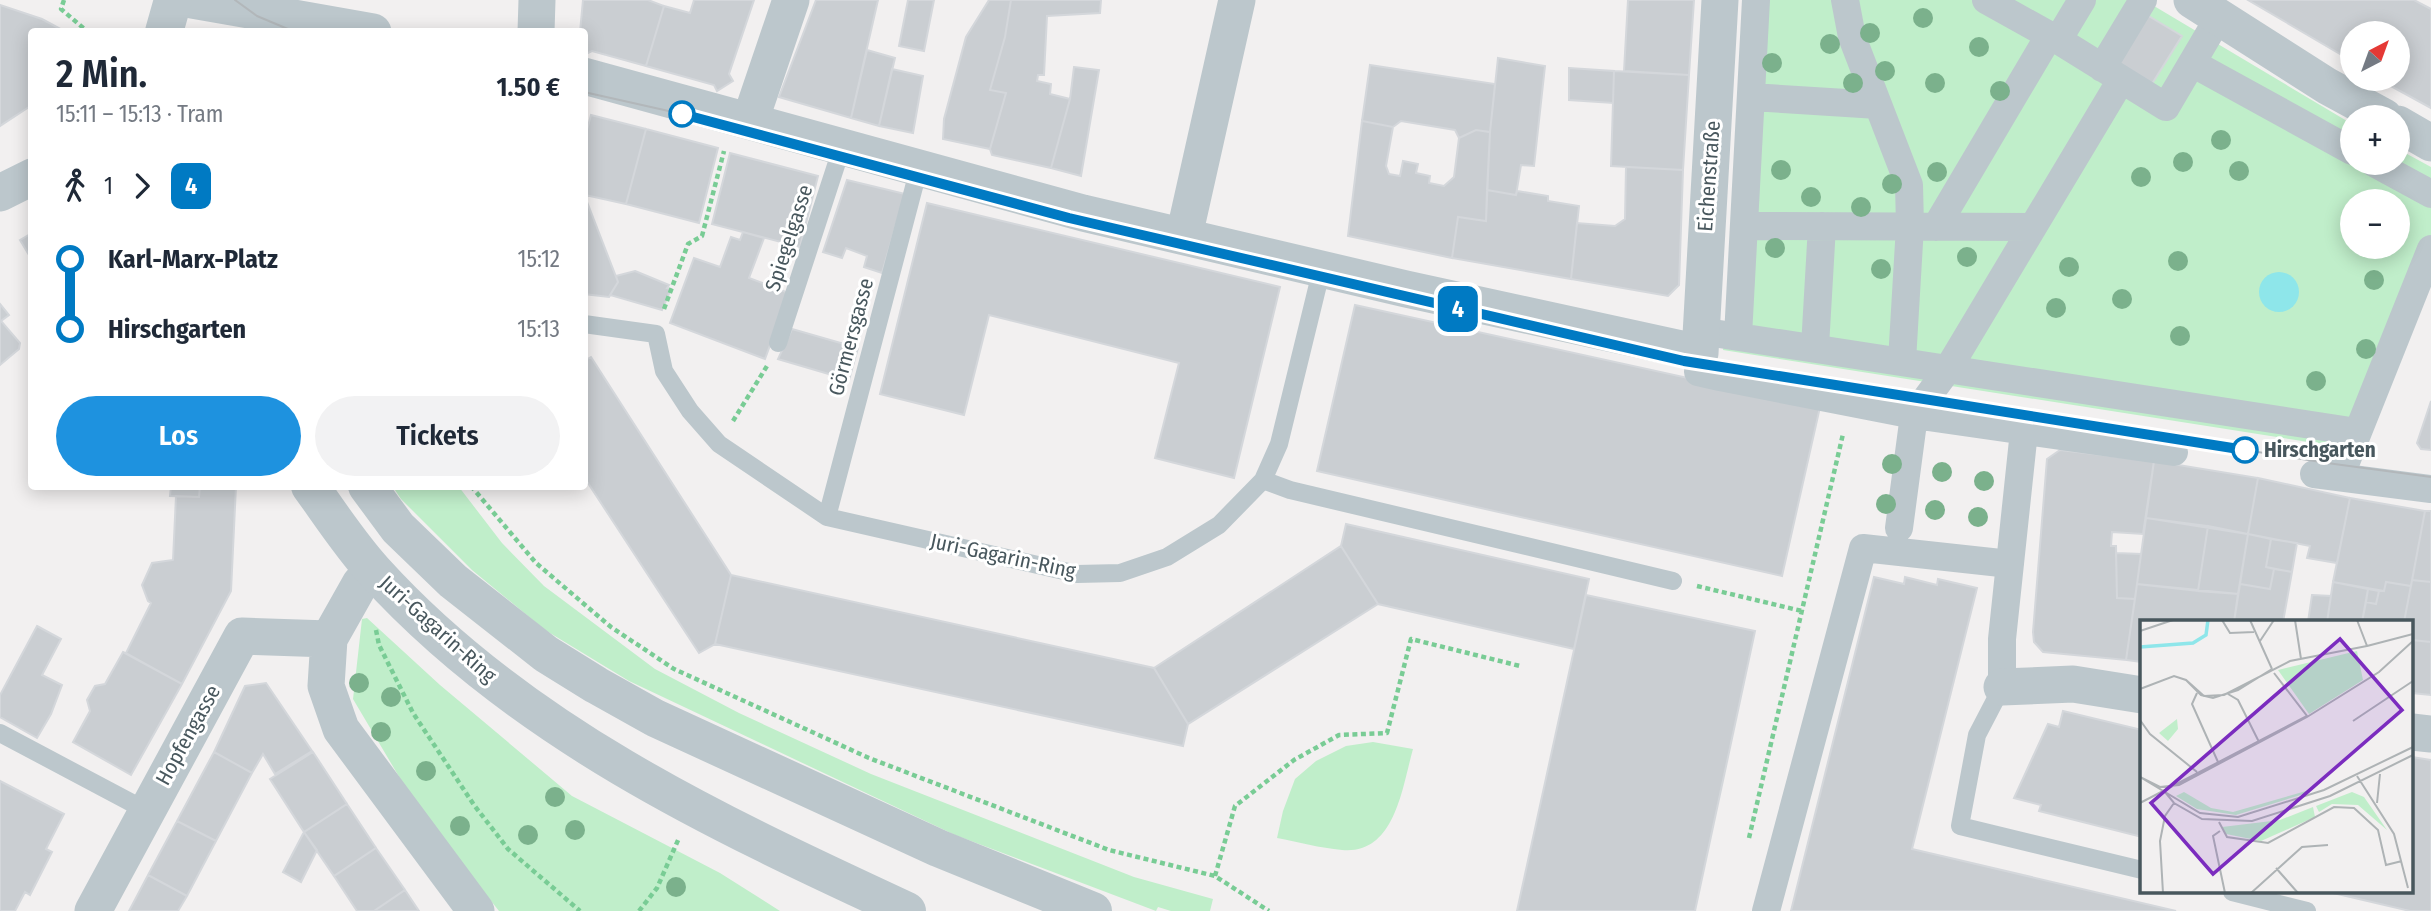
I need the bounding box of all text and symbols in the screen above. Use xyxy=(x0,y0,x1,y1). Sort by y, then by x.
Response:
north arrow xyxy=(2340,21,2410,91)
map controls xyxy=(2340,21,2410,259)
text: 2 Min. xyxy=(56,51,147,97)
text: 1.50 € xyxy=(496,72,560,103)
text: 15:11 – 15:13 · Tram xyxy=(56,100,224,128)
unlabelled marker xyxy=(669,101,695,127)
button: + xyxy=(2340,105,2410,175)
street label: Eichenstraße xyxy=(1692,120,1726,232)
icon: walk xyxy=(56,167,94,205)
icon: forward xyxy=(123,167,161,205)
text: 1 xyxy=(104,172,113,200)
text: 4 xyxy=(185,172,197,200)
street label: Spiegelgasse xyxy=(760,181,818,295)
button: − xyxy=(2340,189,2410,259)
text: Karl-Marx-Platz xyxy=(108,244,278,275)
text: 15:12 xyxy=(517,245,560,273)
street label: Görmersgasse xyxy=(823,275,879,399)
line badge: 4 xyxy=(1435,286,1481,332)
text: 4 xyxy=(1452,295,1464,323)
text: Hirschgarten xyxy=(108,314,246,345)
text: 15:13 xyxy=(517,315,560,343)
button: Los xyxy=(56,396,301,476)
button: Tickets xyxy=(315,396,560,476)
marker: Hirschgarten xyxy=(2232,437,2258,463)
place label: Hirschgarten xyxy=(2264,437,2376,463)
street label: Juri-Gagarin-Ring xyxy=(928,528,1078,584)
street label: Juri-Gagarin-Ring xyxy=(374,570,502,688)
inset map xyxy=(2140,620,2414,894)
street label: Hopfengasse xyxy=(150,680,226,790)

